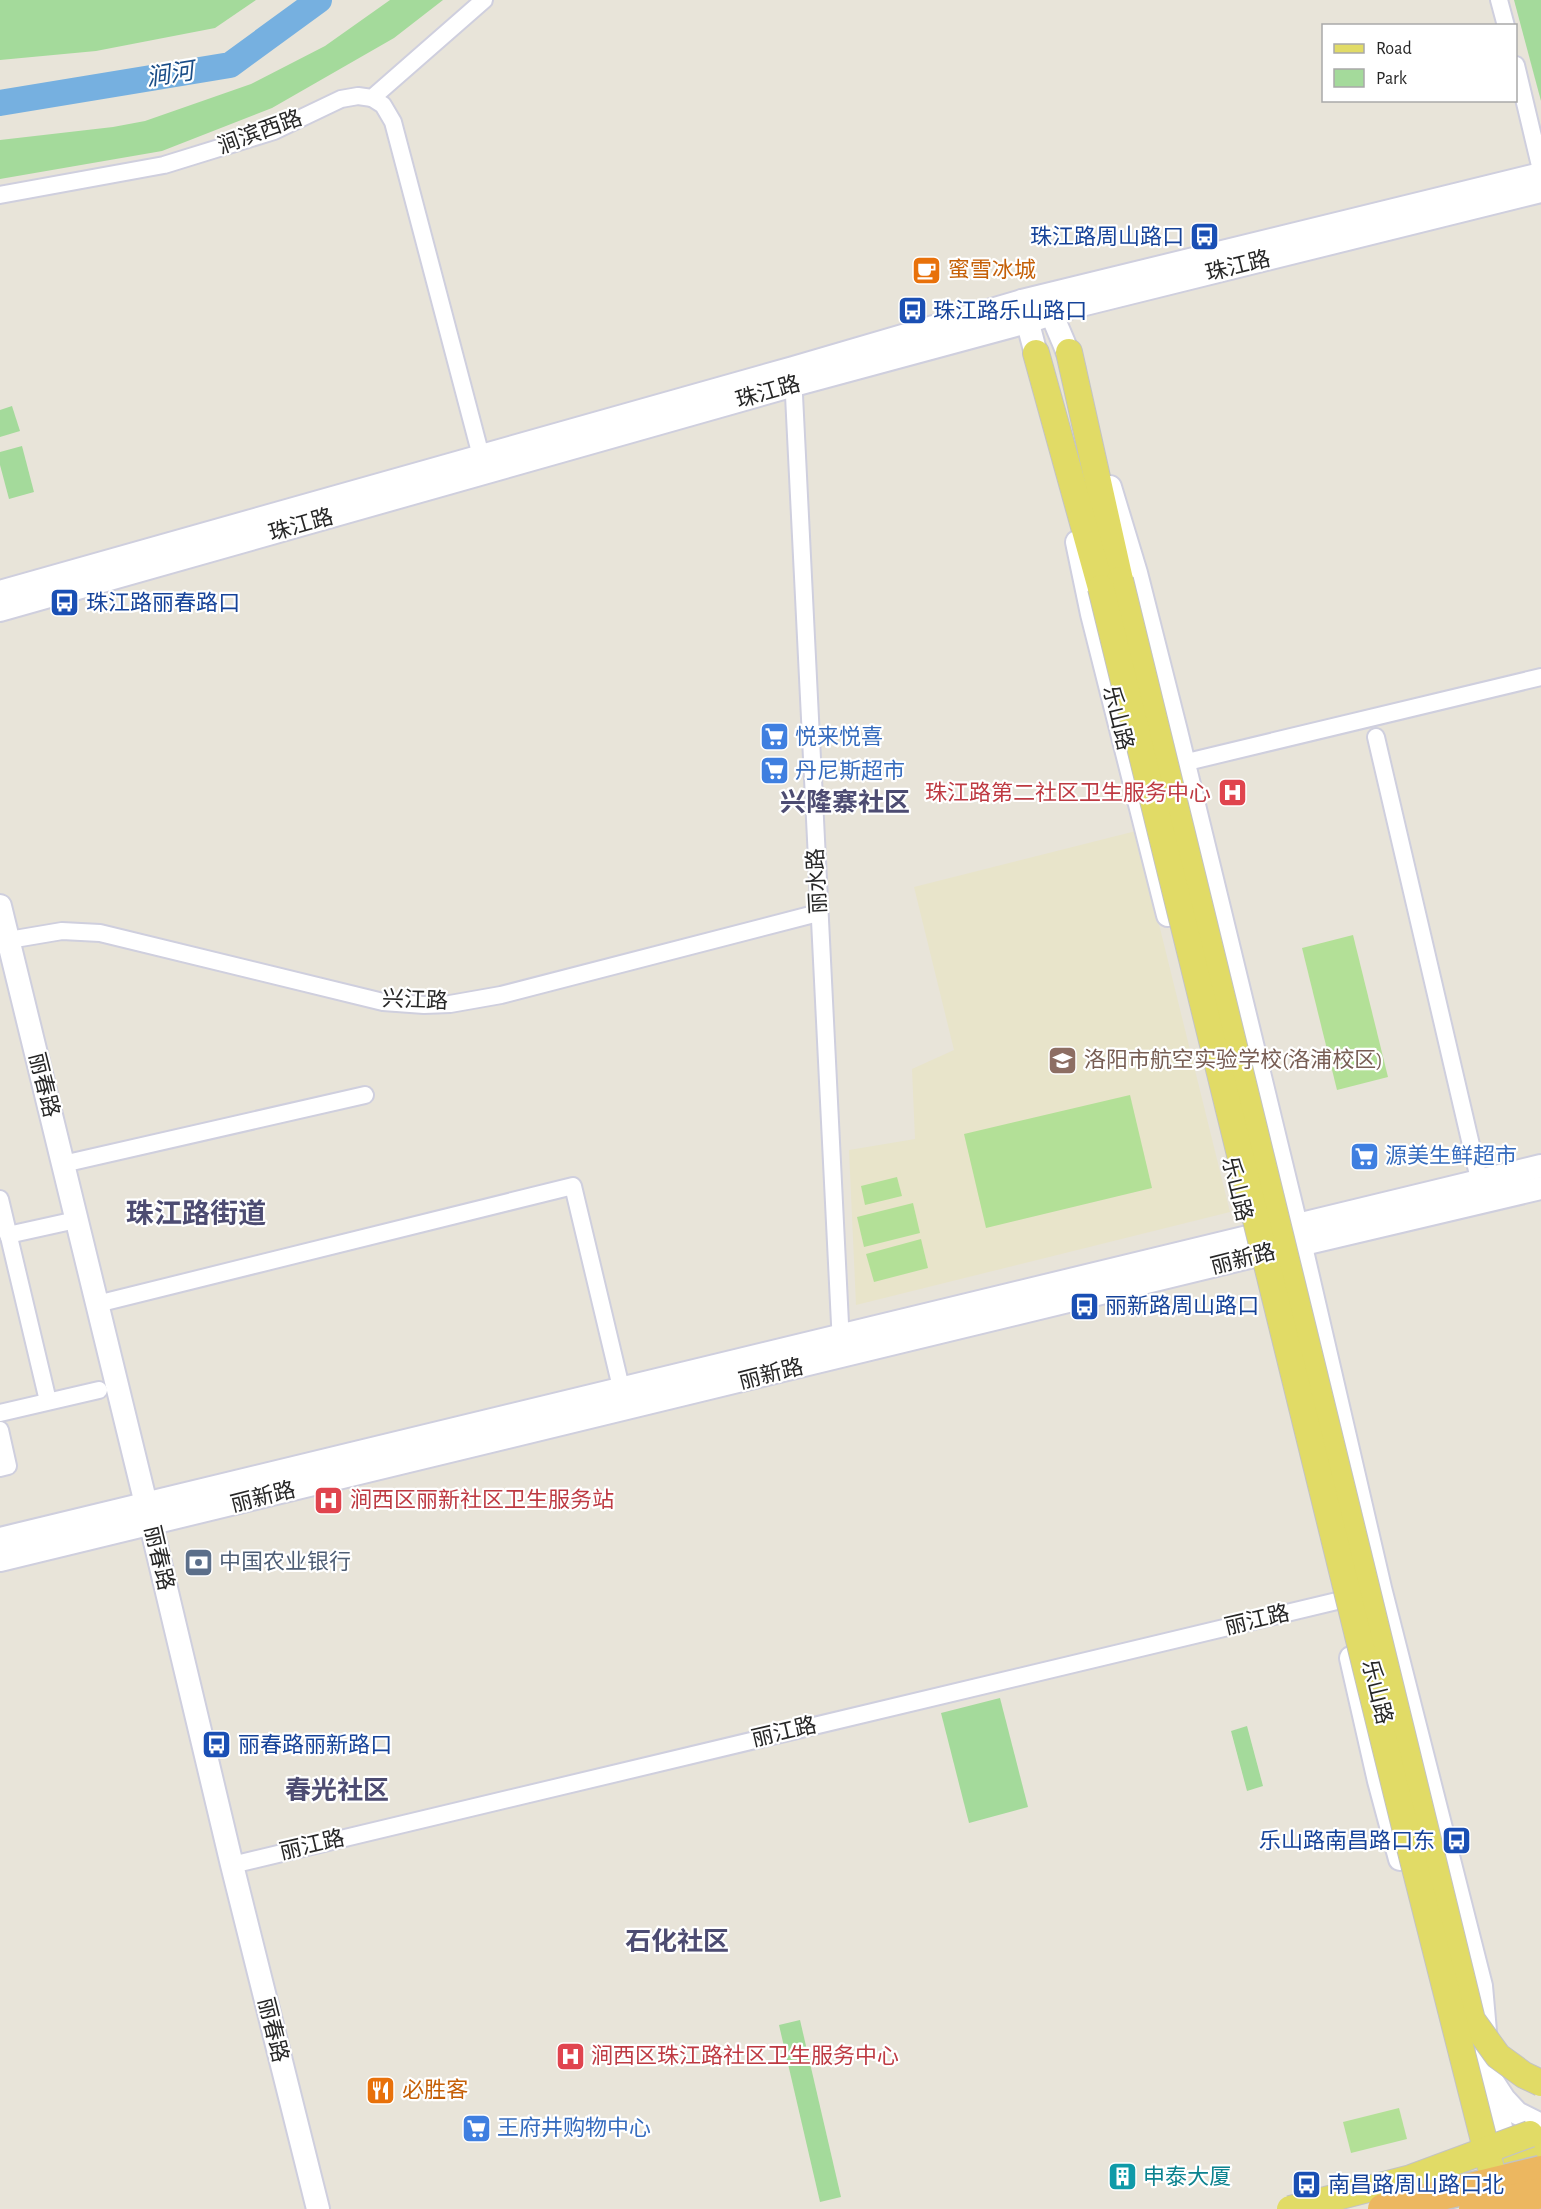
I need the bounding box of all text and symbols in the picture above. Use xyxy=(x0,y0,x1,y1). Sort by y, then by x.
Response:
legend xyxy=(1322,24,1517,102)
text: Road xyxy=(1376,40,1412,58)
water label: 涧河 xyxy=(144,58,200,91)
text: Park xyxy=(1376,70,1408,88)
street label: 涧滨西路 xyxy=(215,106,305,157)
bus stop icon: 珠江路周山路口 xyxy=(1189,221,1221,253)
place label: 珠江路周山路口 xyxy=(1030,225,1184,248)
street label: 珠江路 xyxy=(1203,246,1273,285)
cafe icon: 蜜雪冰城 xyxy=(911,254,943,286)
place label: 蜜雪冰城 xyxy=(948,258,1036,281)
bus stop icon: 珠江路乐山路口 xyxy=(896,295,928,327)
place label: 珠江路乐山路口 xyxy=(933,299,1087,322)
street label: 珠江路 xyxy=(733,371,803,412)
street label: 珠江路 xyxy=(266,504,336,545)
bus stop icon: 珠江路丽春路口 xyxy=(49,587,81,619)
place label: 珠江路丽春路口 xyxy=(86,591,240,614)
street label: 乐山路 xyxy=(1099,683,1138,753)
supermarket icon: 悦来悦喜 xyxy=(758,721,790,753)
place label: 悦来悦喜 xyxy=(795,725,883,748)
supermarket icon: 丹尼斯超市 xyxy=(758,755,790,787)
place label: 丹尼斯超市 xyxy=(795,759,905,782)
hospital icon: 珠江路第二社区卫生服务中心 xyxy=(1216,777,1248,809)
place label: 珠江路第二社区卫生服务中心 xyxy=(925,781,1211,804)
district label: 兴隆寨社区 xyxy=(780,788,910,816)
street label: 丽水路 xyxy=(803,847,830,915)
street label: 兴江路 xyxy=(382,987,448,1012)
school or university icon: 洛阳市航空实验学校(洛浦校区) xyxy=(1047,1044,1079,1076)
place label: 洛阳市航空实验学校(洛浦校区) xyxy=(1084,1048,1383,1071)
street label: 丽春路 xyxy=(25,1050,64,1120)
supermarket icon: 源美生鲜超市 xyxy=(1348,1140,1380,1172)
place label: 源美生鲜超市 xyxy=(1385,1144,1517,1167)
street label: 乐山路 xyxy=(1218,1154,1257,1224)
district label: 珠江路街道 xyxy=(126,1198,266,1229)
street label: 丽新路 xyxy=(1208,1239,1278,1278)
bus stop icon: 丽新路周山路口 xyxy=(1068,1290,1100,1322)
place label: 丽新路周山路口 xyxy=(1105,1294,1259,1317)
street label: 丽新路 xyxy=(736,1354,806,1393)
street label: 丽新路 xyxy=(228,1477,298,1516)
hospital icon: 涧西区丽新社区卫生服务站 xyxy=(313,1484,345,1516)
place label: 涧西区丽新社区卫生服务站 xyxy=(350,1488,614,1511)
street label: 丽春路 xyxy=(141,1523,178,1593)
bank icon: 中国农业银行 xyxy=(182,1546,214,1578)
place label: 中国农业银行 xyxy=(219,1550,351,1573)
street label: 丽江路 xyxy=(1222,1601,1292,1638)
street label: 乐山路 xyxy=(1358,1657,1397,1727)
street label: 丽江路 xyxy=(749,1713,819,1750)
bus stop icon: 丽春路丽新路口 xyxy=(201,1729,233,1761)
place label: 丽春路丽新路口 xyxy=(238,1733,392,1756)
district label: 春光社区 xyxy=(285,1776,389,1804)
bus stop icon: 乐山路南昌路口东 xyxy=(1440,1825,1472,1857)
street label: 丽江路 xyxy=(277,1826,347,1863)
place label: 乐山路南昌路口东 xyxy=(1259,1829,1435,1852)
district label: 石化社区 xyxy=(625,1927,729,1955)
street label: 丽春路 xyxy=(254,1995,293,2065)
hospital icon: 涧西区珠江路社区卫生服务中心 xyxy=(554,2040,586,2072)
place label: 涧西区珠江路社区卫生服务中心 xyxy=(591,2044,899,2067)
restaurant icon: 必胜客 xyxy=(365,2074,397,2106)
place label: 必胜客 xyxy=(402,2078,468,2101)
supermarket icon: 王府井购物中心 xyxy=(460,2112,492,2144)
place label: 王府井购物中心 xyxy=(497,2116,651,2139)
building icon: 申泰大厦 xyxy=(1106,2161,1138,2193)
place label: 申泰大厦 xyxy=(1143,2165,1231,2188)
bus stop icon: 南昌路周山路口北 xyxy=(1291,2169,1323,2201)
place label: 南昌路周山路口北 xyxy=(1328,2173,1504,2196)

